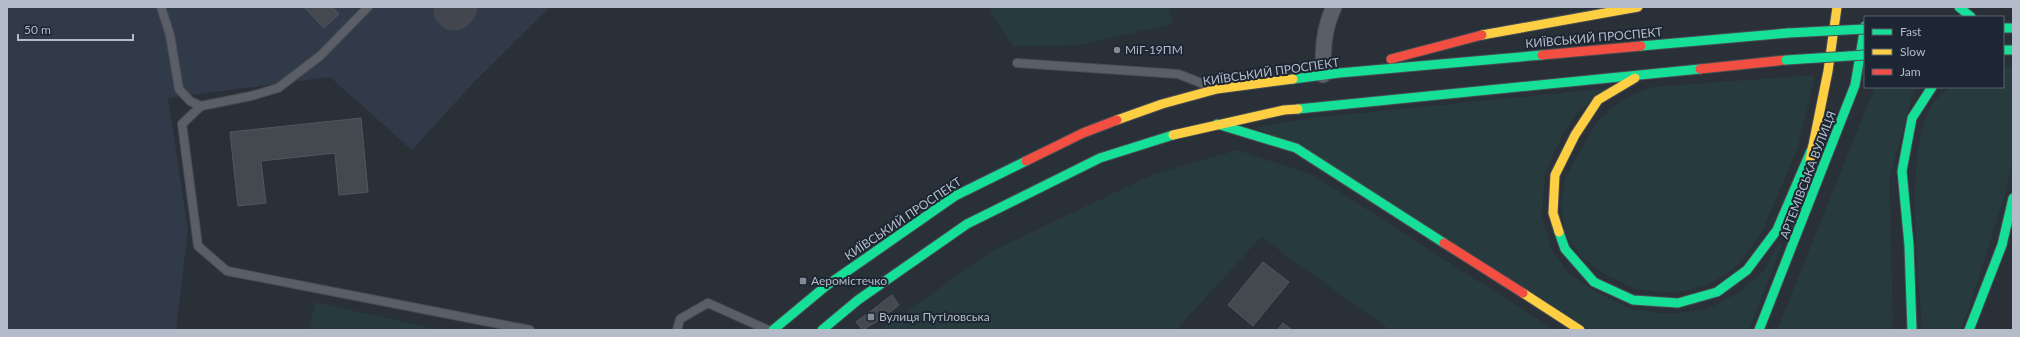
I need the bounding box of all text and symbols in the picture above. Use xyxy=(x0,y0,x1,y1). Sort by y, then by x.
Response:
scale bar xyxy=(18,16,133,42)
legend xyxy=(1864,16,2004,88)
text: 50 m xyxy=(24,22,51,37)
street label: КИЇВСЬКИЙ ПРОСПЕКТ xyxy=(1525,24,1663,51)
text: Fast xyxy=(1900,24,1922,39)
place label: МіГ-19ПМ xyxy=(1125,42,1183,57)
text: Slow xyxy=(1900,44,1926,59)
marker: МіГ-19ПМ xyxy=(1112,45,1122,55)
street label: КИЇВСЬКИЙ ПРОСПЕКТ xyxy=(1202,55,1340,89)
text: Jam xyxy=(1900,64,1921,79)
street label: АРТЕМІВСЬКА ВУЛИЦЯ xyxy=(1776,109,1839,241)
street label: КИЇВСЬКИЙ ПРОСПЕКТ xyxy=(841,174,964,263)
place label: Аеромістечко xyxy=(811,273,887,288)
marker: Аеромістечко xyxy=(798,276,808,286)
place label: Вулиця Путіловська xyxy=(879,309,990,324)
marker: Вулиця Путіловська xyxy=(866,312,876,322)

